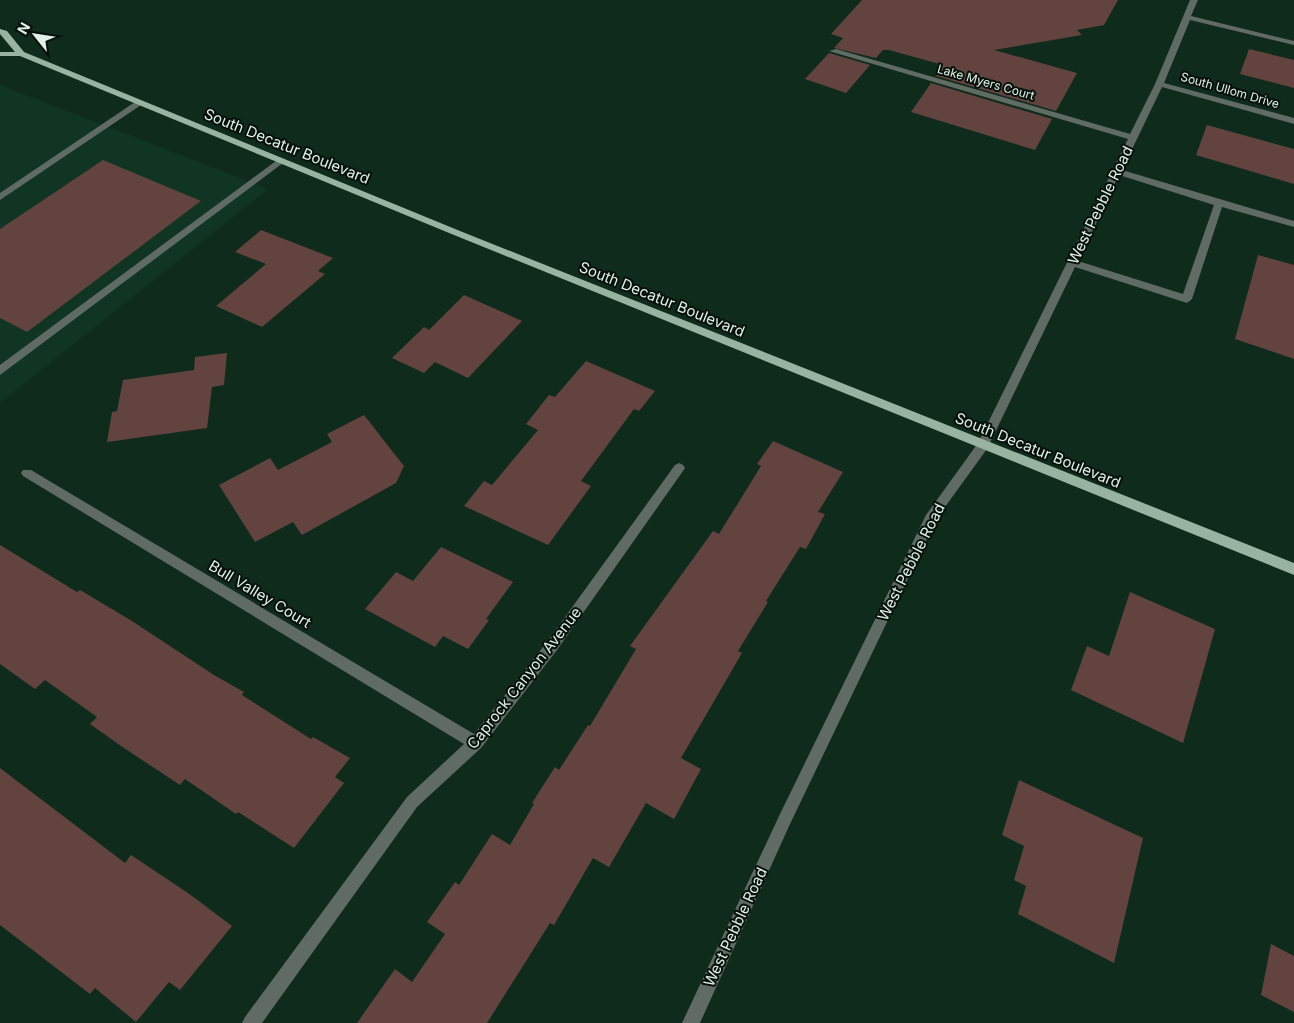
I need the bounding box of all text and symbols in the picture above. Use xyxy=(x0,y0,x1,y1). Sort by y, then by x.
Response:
north arrow xyxy=(10,10,60,60)
text: N xyxy=(13,19,33,37)
street label: Lake Myers Court xyxy=(936,61,1036,103)
street label: South Ullom Drive xyxy=(1179,69,1281,111)
street label: South Decatur Boulevard xyxy=(201,104,373,188)
street label: West Pebble Road xyxy=(1063,143,1137,267)
street label: South Decatur Boulevard xyxy=(576,257,748,341)
street label: South Decatur Boulevard xyxy=(952,408,1124,492)
street label: West Pebble Road xyxy=(873,500,949,624)
street label: Bull Valley Court xyxy=(205,556,315,632)
street label: Caprock Canyon Avenue xyxy=(463,603,585,753)
street label: West Pebble Road xyxy=(699,864,771,990)

